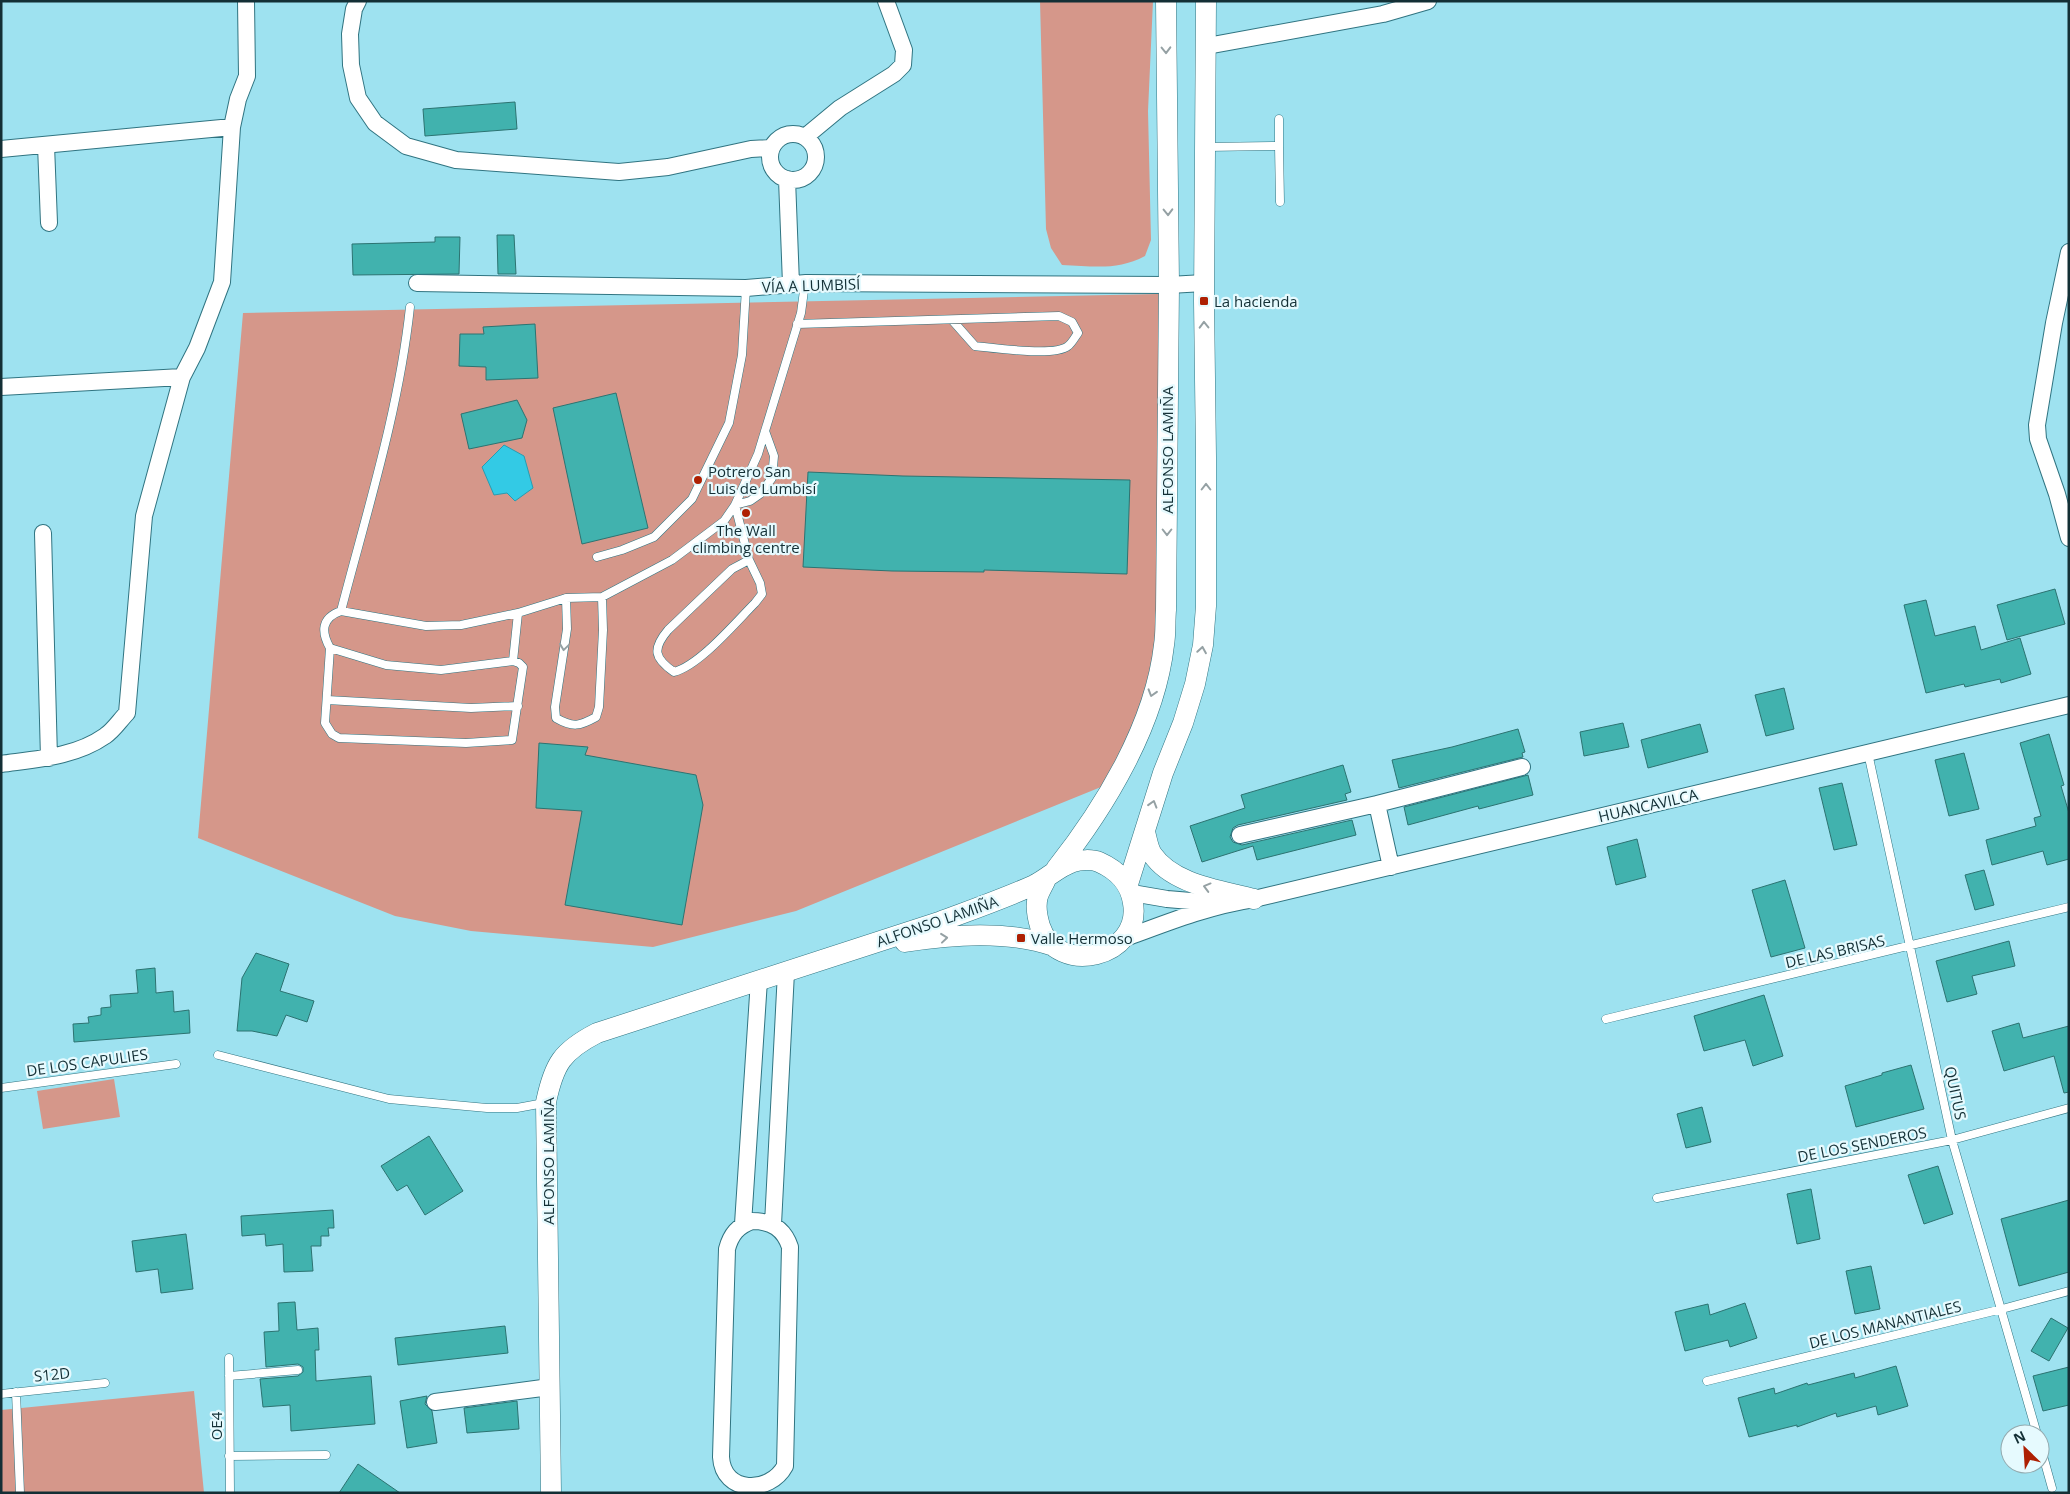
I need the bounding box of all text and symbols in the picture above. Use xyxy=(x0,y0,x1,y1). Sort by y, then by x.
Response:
one-way arrow xyxy=(1161,46,1171,54)
one-way arrow xyxy=(1163,209,1173,217)
street label: VÍA A LUMBISÍ xyxy=(761,273,861,297)
place label: La hacienda xyxy=(1214,291,1298,311)
marker: La hacienda xyxy=(1198,295,1210,307)
one-way arrow xyxy=(1199,321,1209,328)
street label: ALFONSO LAMIÑA xyxy=(1157,386,1177,514)
place label: Potrero San Luis de Lumbisí xyxy=(708,461,817,498)
marker: Potrero San Luis de Lumbisí xyxy=(692,474,704,486)
one-way arrow xyxy=(1201,483,1211,491)
marker: The Wall climbing centre xyxy=(740,507,752,519)
place label: The Wall climbing centre xyxy=(692,520,800,557)
one-way arrow xyxy=(1162,529,1172,537)
one-way arrow xyxy=(560,642,570,651)
one-way arrow xyxy=(1196,645,1206,654)
one-way arrow xyxy=(1148,689,1158,697)
street label: HUANCAVILCA xyxy=(1596,784,1700,826)
one-way arrow xyxy=(1147,800,1157,809)
one-way arrow xyxy=(1203,882,1211,893)
street label: ALFONSO LAMIÑA xyxy=(873,891,1001,951)
place label: Valle Hermoso xyxy=(1031,928,1133,948)
street label: DE LAS BRISAS xyxy=(1783,930,1887,972)
marker: Valle Hermoso xyxy=(1015,932,1027,944)
one-way arrow xyxy=(940,933,948,944)
street label: DE LOS CAPULIES xyxy=(25,1044,149,1080)
street label: QUITUS xyxy=(1941,1064,1971,1122)
street label: ALFONSO LAMIÑA xyxy=(538,1097,558,1225)
street label: DE LOS SENDEROS xyxy=(1796,1122,1928,1166)
street label: DE LOS MANANTIALES xyxy=(1807,1295,1963,1353)
street label: S12D xyxy=(33,1362,71,1386)
street label: OE4 xyxy=(206,1411,226,1440)
north arrow xyxy=(2000,1424,2050,1474)
text: N xyxy=(2010,1426,2028,1448)

